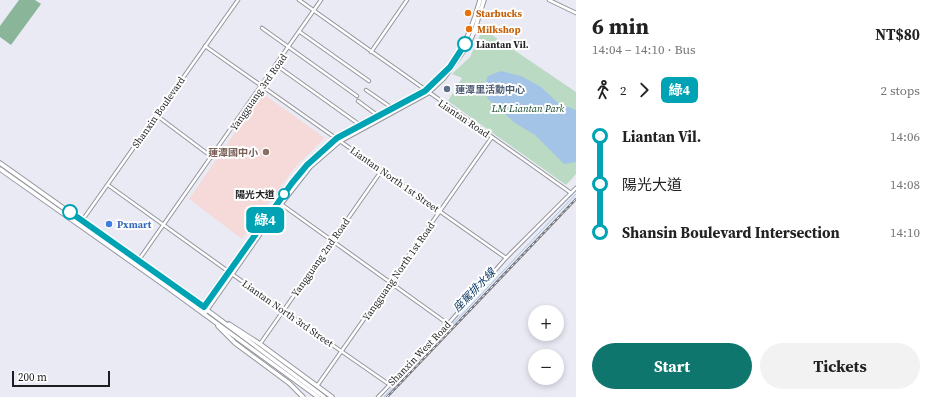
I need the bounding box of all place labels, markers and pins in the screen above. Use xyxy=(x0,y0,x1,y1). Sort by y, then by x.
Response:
place label: Starbucks xyxy=(476,7,523,20)
marker: Starbucks xyxy=(463,8,473,18)
place label: Milkshop xyxy=(477,23,521,36)
marker: Milkshop xyxy=(464,24,474,34)
marker: Liantan Vil. xyxy=(457,36,473,52)
place label: Liantan Vil. xyxy=(476,38,529,51)
place label: 蓮潭里活動中心 xyxy=(455,83,525,96)
marker: 蓮潭里活動中心 xyxy=(442,84,452,94)
place label: 蓮潭國中小 xyxy=(208,146,259,159)
marker: 蓮潭國中小 xyxy=(261,147,271,157)
place label: 陽光大道 xyxy=(235,188,275,201)
marker: 陽光大道 xyxy=(278,188,290,200)
unlabelled marker xyxy=(62,204,78,220)
place label: Pxmart xyxy=(117,218,152,231)
marker: Pxmart xyxy=(104,219,114,229)

